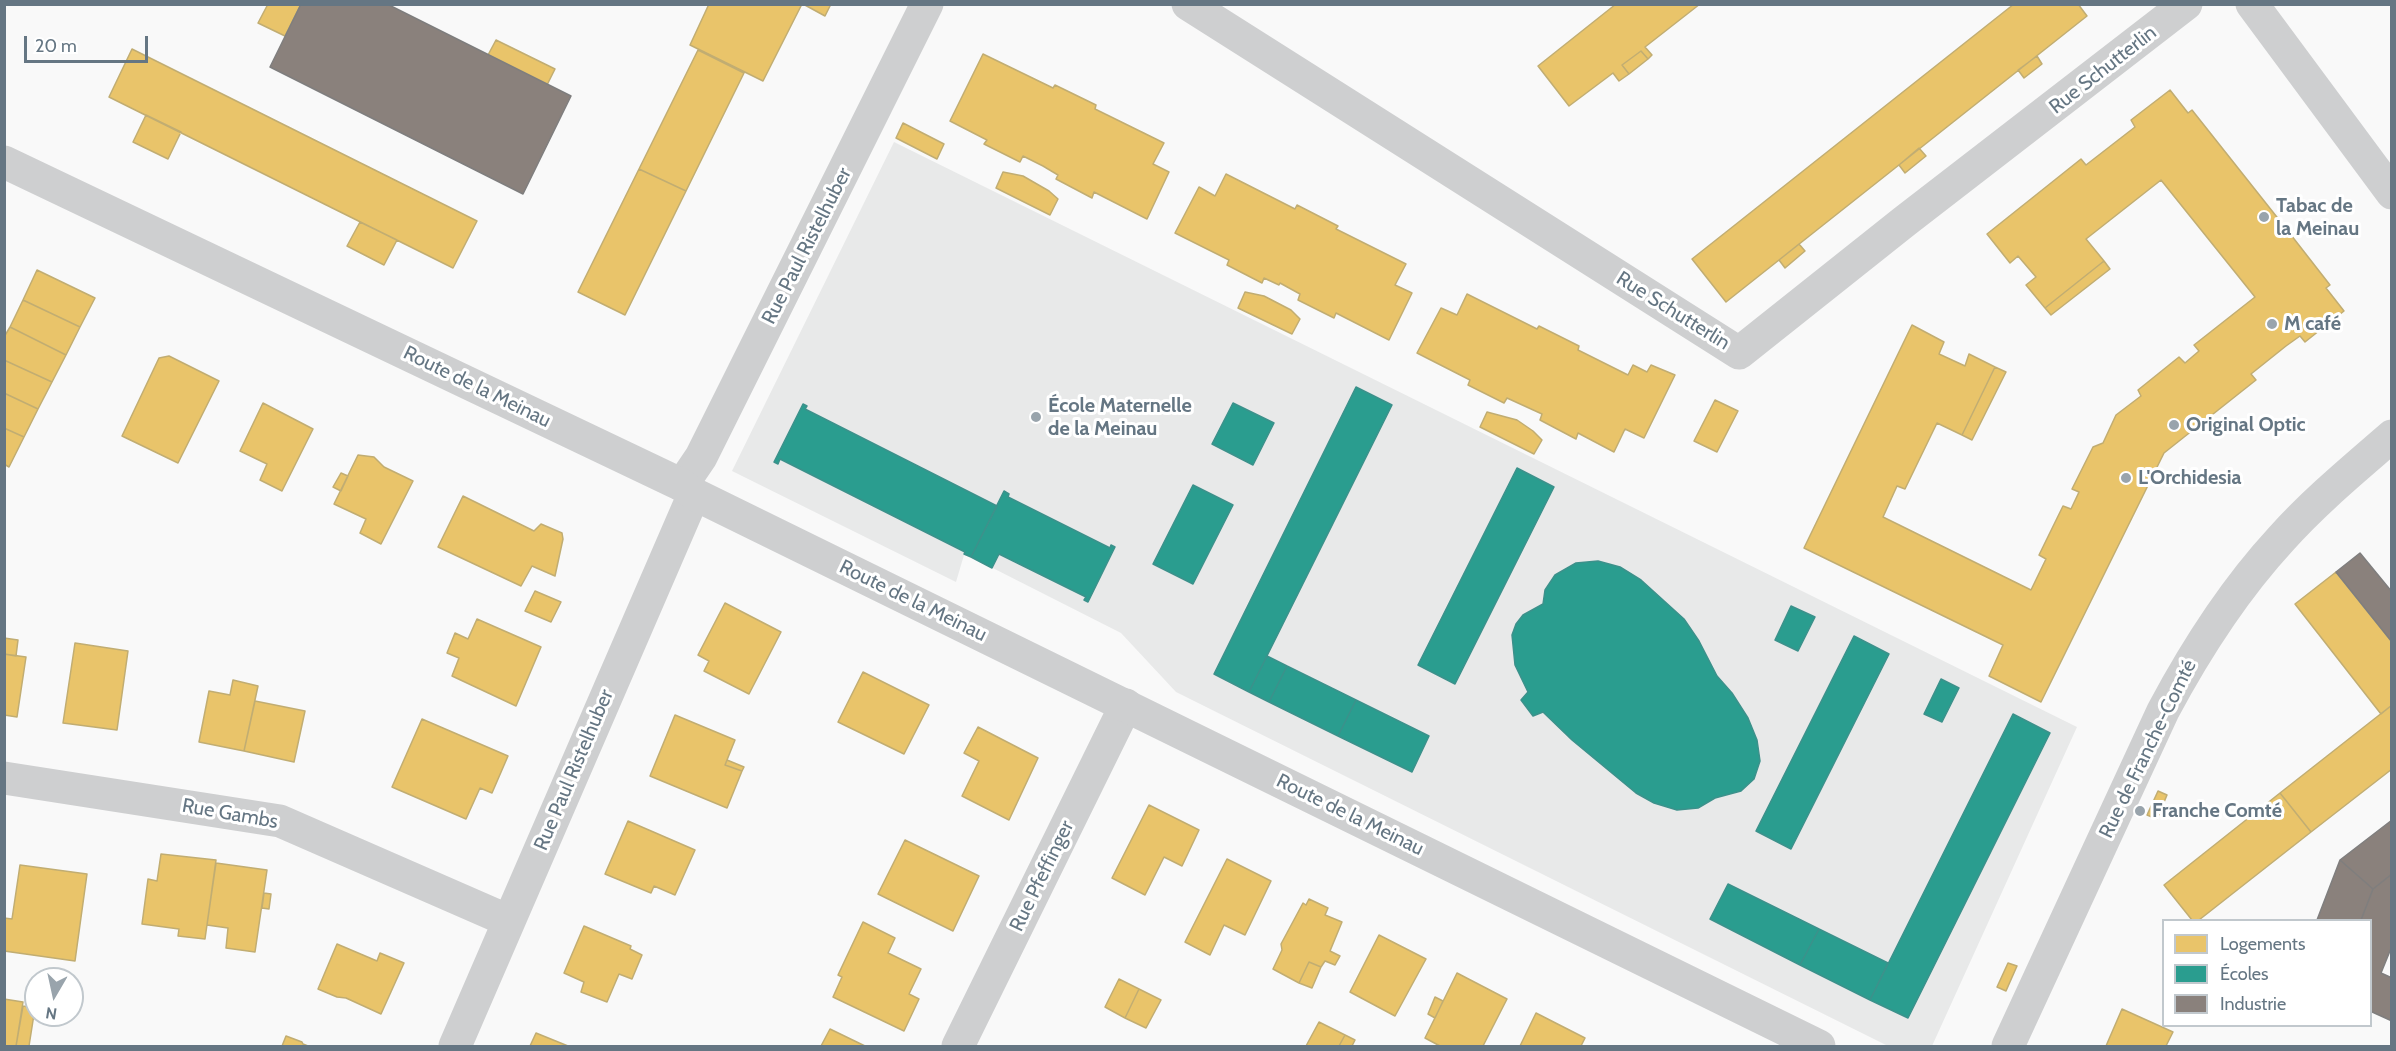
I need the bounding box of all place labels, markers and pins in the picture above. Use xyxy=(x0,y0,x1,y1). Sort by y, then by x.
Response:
place label: Tabac de la Meinau xyxy=(2276,194,2359,241)
marker: Tabac de la Meinau xyxy=(2257,210,2271,224)
place label: M café xyxy=(2284,312,2341,336)
marker: M café xyxy=(2265,317,2279,331)
place label: École Maternelle de la Meinau xyxy=(1048,394,1192,441)
marker: École Maternelle de la Meinau xyxy=(1029,410,1043,424)
place label: Original Optic xyxy=(2186,413,2306,437)
marker: Original Optic xyxy=(2167,418,2181,432)
place label: L'Orchidesia xyxy=(2138,466,2241,490)
marker: L'Orchidesia xyxy=(2119,471,2133,485)
place label: Franche Comté xyxy=(2152,799,2282,823)
marker: Franche Comté xyxy=(2133,804,2147,818)

